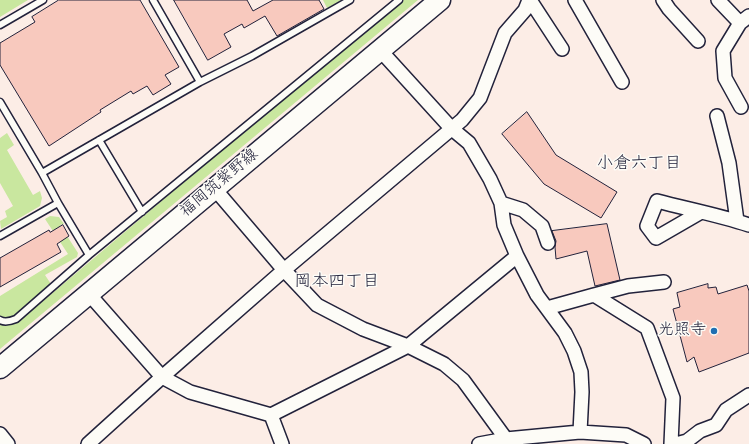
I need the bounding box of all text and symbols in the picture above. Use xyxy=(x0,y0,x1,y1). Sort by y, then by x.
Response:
street label: 福岡筑紫野線 xyxy=(177,146,263,222)
district label: 小倉六丁目 xyxy=(597,155,681,175)
district label: 岡本四丁目 xyxy=(295,273,379,293)
place label: 光照寺 xyxy=(658,321,706,341)
marker: 光照寺 xyxy=(709,326,719,336)

